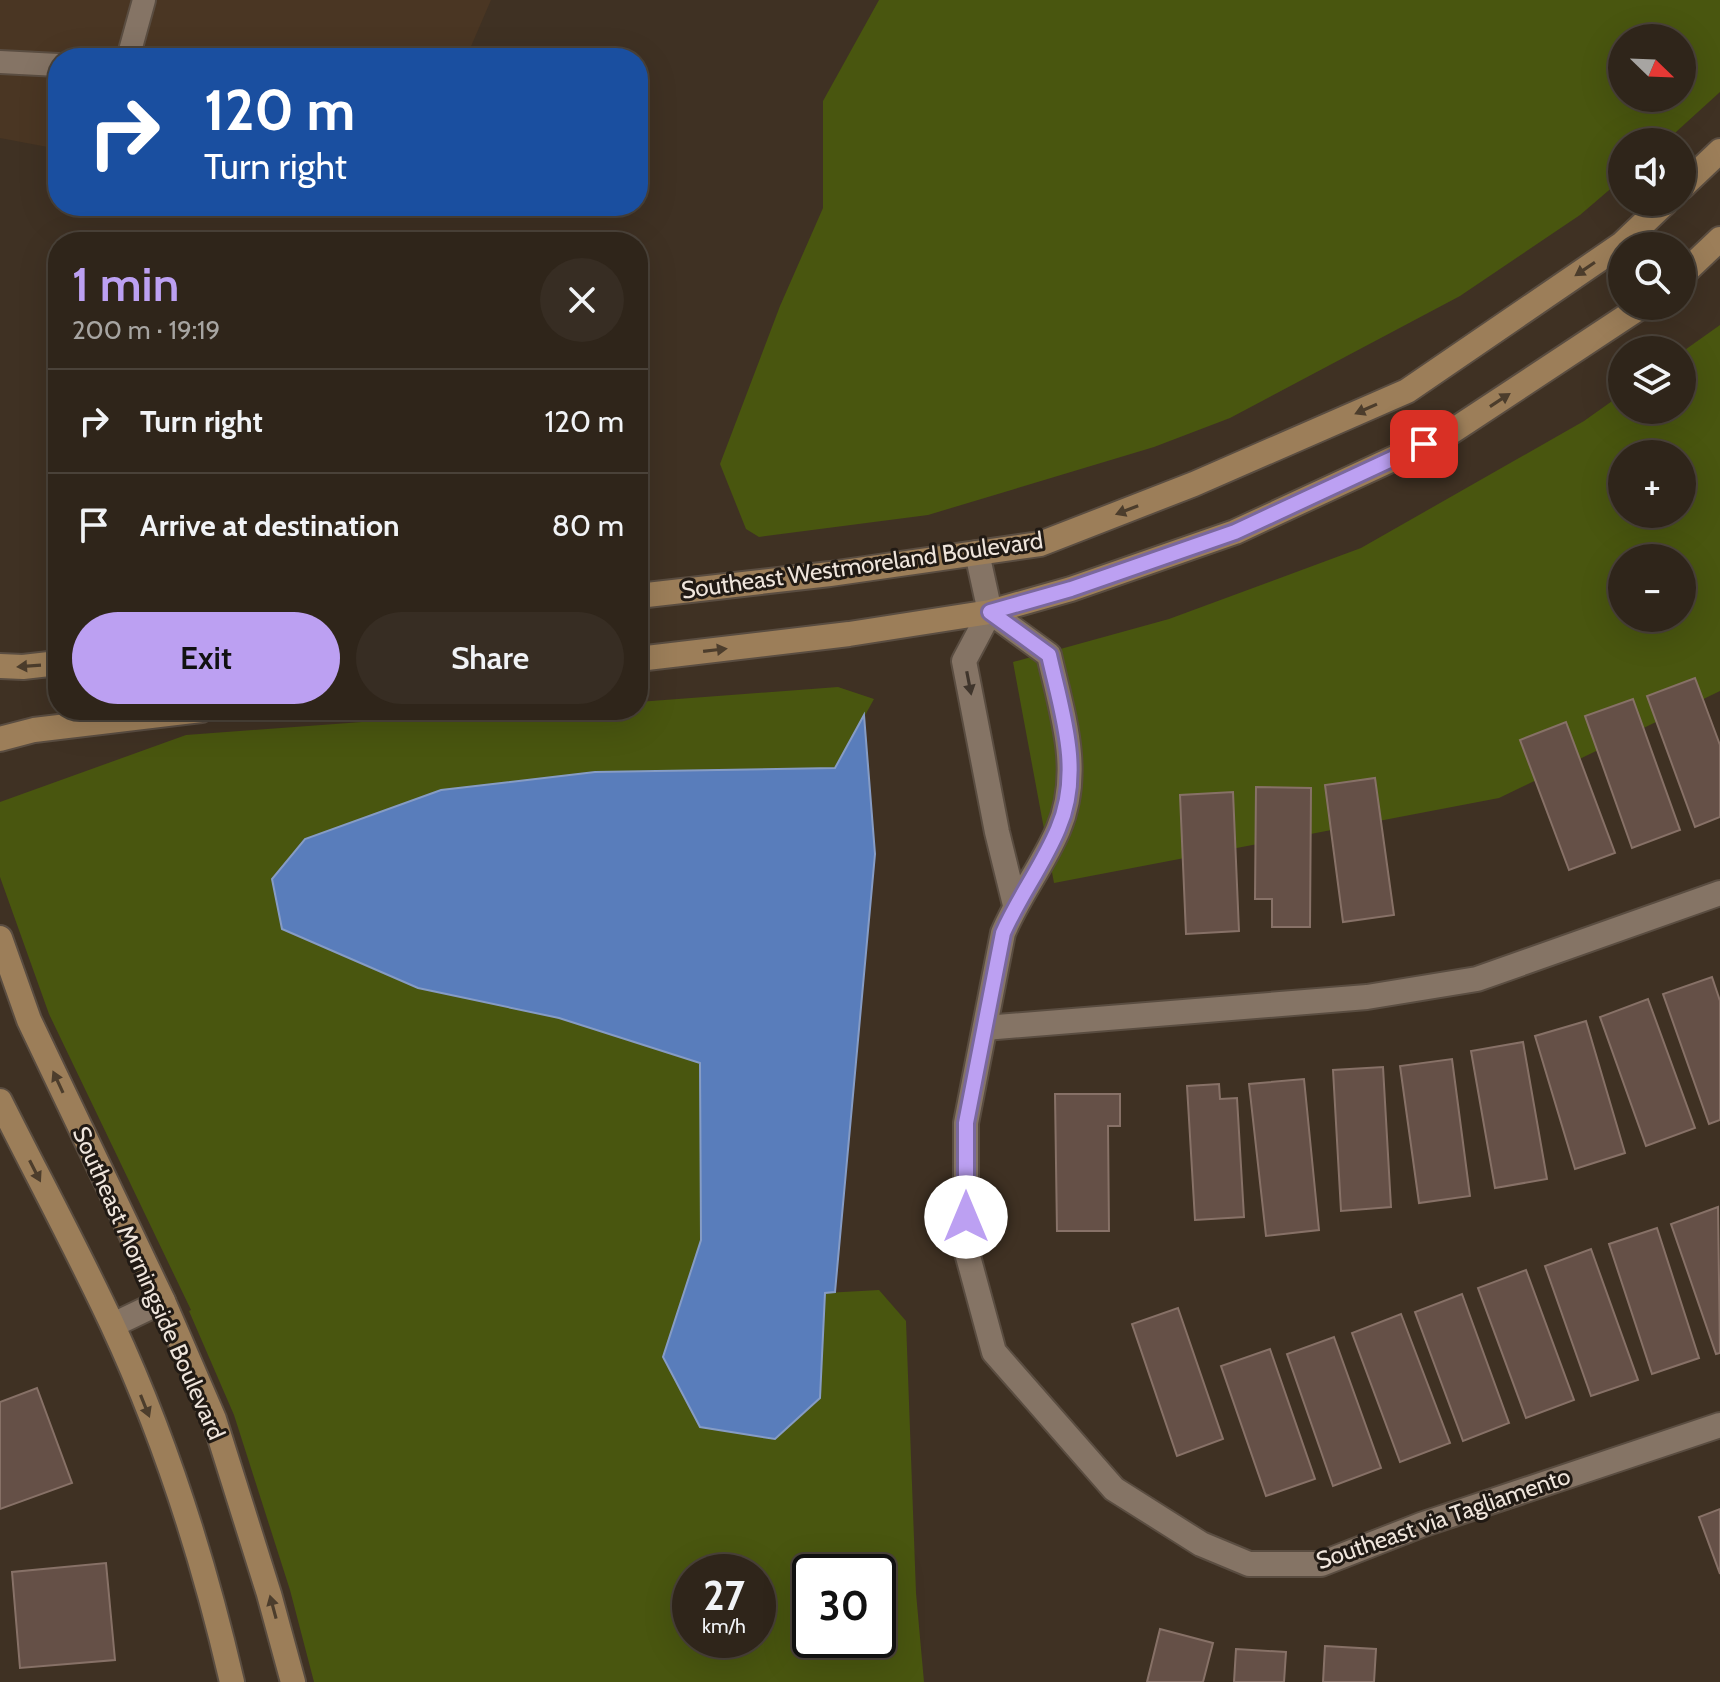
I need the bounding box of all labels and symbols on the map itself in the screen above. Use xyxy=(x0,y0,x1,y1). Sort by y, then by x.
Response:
north arrow xyxy=(1608,24,1696,112)
one-way arrow xyxy=(1575,262,1596,277)
one-way arrow xyxy=(1489,393,1510,408)
one-way arrow xyxy=(1355,402,1378,415)
pin xyxy=(1390,410,1458,478)
one-way arrow xyxy=(1115,504,1139,517)
street label: Southeast Westmoreland Boulevard xyxy=(679,525,1045,605)
one-way arrow xyxy=(703,643,728,656)
one-way arrow xyxy=(16,660,41,673)
one-way arrow xyxy=(963,671,975,696)
one-way arrow xyxy=(51,1070,65,1093)
street label: Southeast Morningside Boulevard xyxy=(67,1122,231,1444)
one-way arrow xyxy=(28,1159,42,1182)
position arrow xyxy=(924,1175,1008,1259)
one-way arrow xyxy=(139,1394,152,1418)
street label: Southeast via Tagliamento xyxy=(1312,1461,1574,1575)
speed limit sign: 30 xyxy=(792,1554,896,1658)
one-way arrow xyxy=(266,1594,278,1619)

